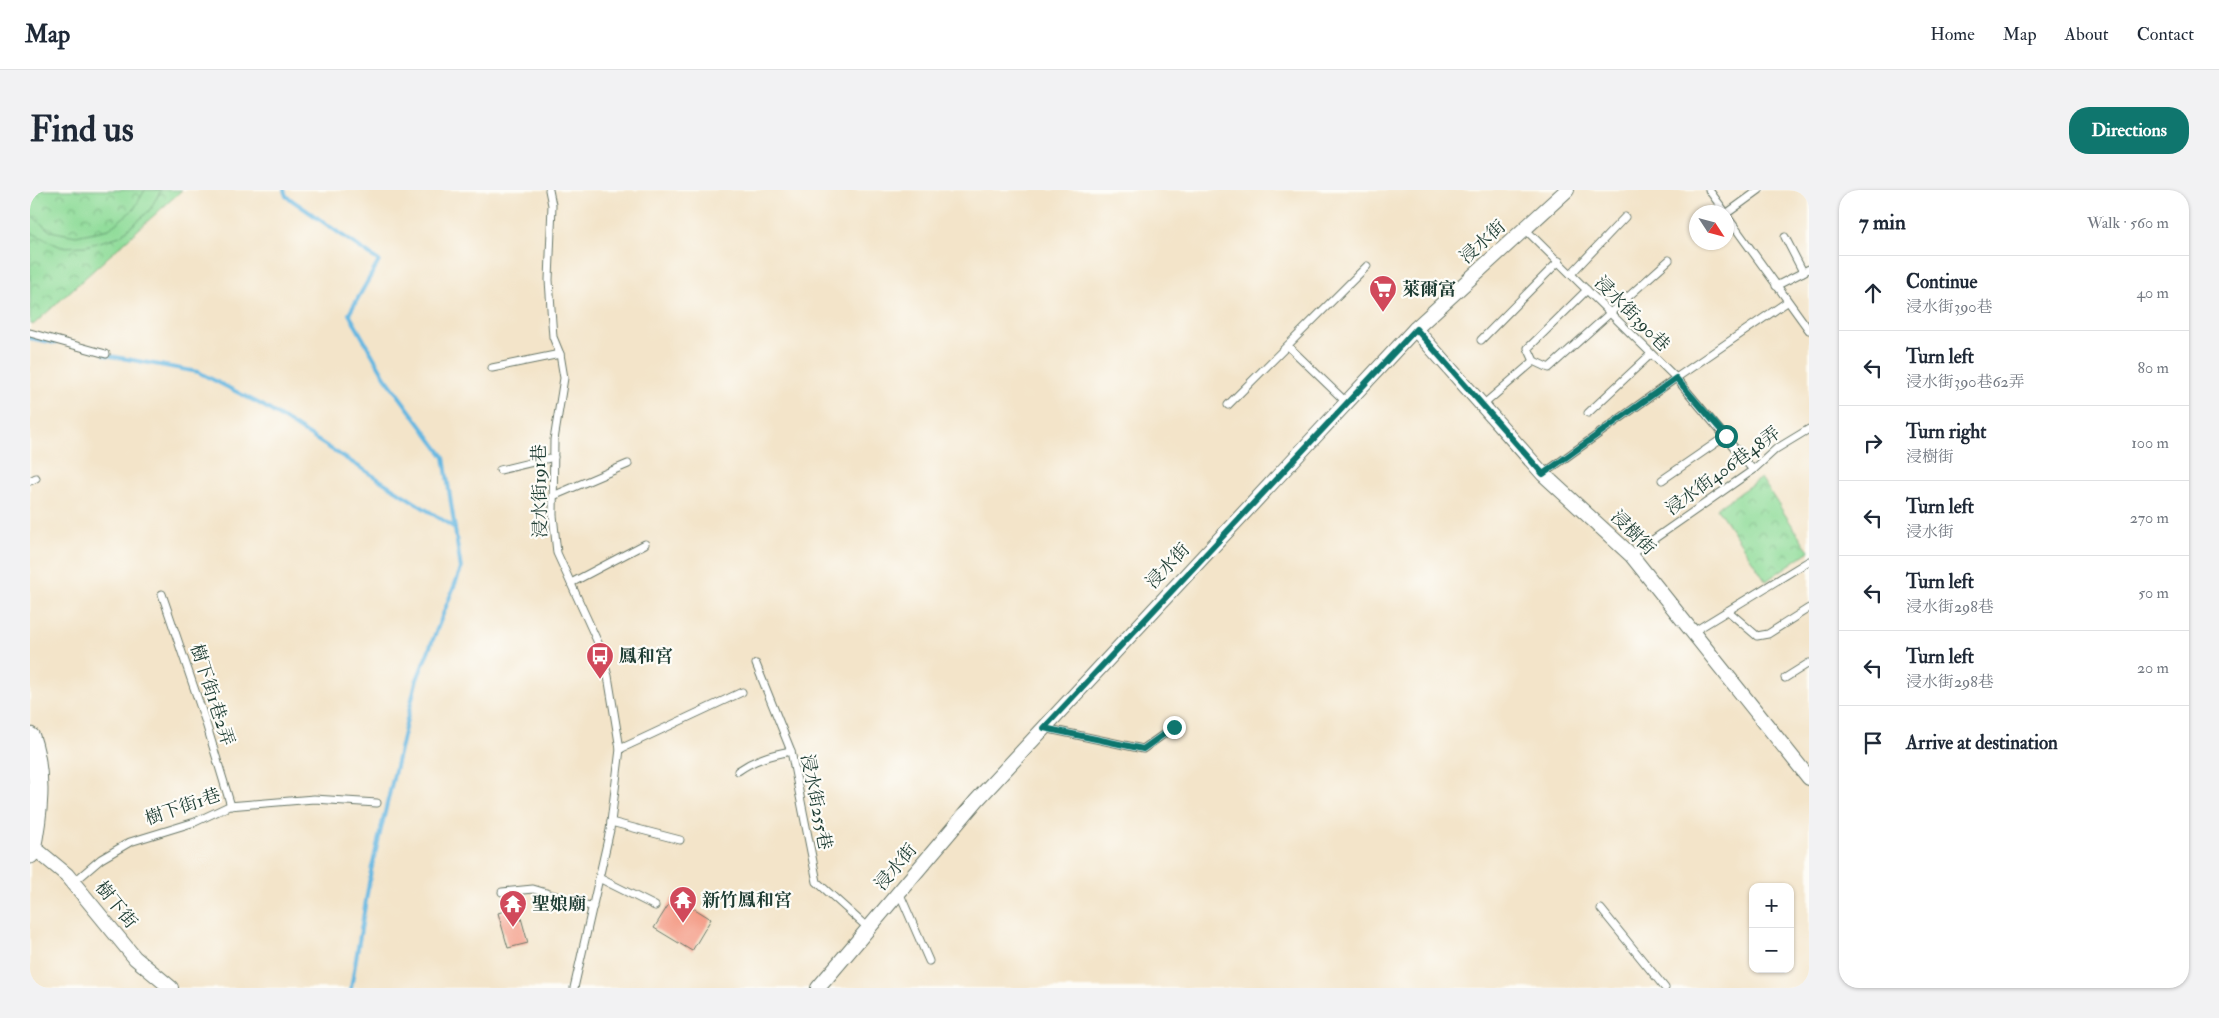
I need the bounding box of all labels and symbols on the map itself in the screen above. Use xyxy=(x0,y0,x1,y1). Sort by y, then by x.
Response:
north arrow xyxy=(1689,205,1734,250)
street label: 浸水街 xyxy=(1455,215,1511,269)
street label: 浸水街390巷 xyxy=(1589,271,1675,357)
supermarket icon: 萊爾富 xyxy=(1368,274,1398,313)
place label: 萊爾富 xyxy=(1402,278,1456,301)
street label: 浸水街406巷48弄 xyxy=(1661,422,1785,520)
route start xyxy=(1715,425,1738,448)
street label: 浸水街191巷 xyxy=(528,444,552,538)
street label: 浸樹街 xyxy=(1606,506,1660,560)
street label: 浸水街 xyxy=(1141,538,1195,594)
street label: 樹下街1巷2弄 xyxy=(185,641,239,749)
bus stop icon: 鳳和宮 xyxy=(585,641,615,680)
place label: 鳳和宮 xyxy=(619,645,673,668)
route end xyxy=(1163,716,1186,739)
street label: 浸水街255巷 xyxy=(795,752,837,852)
street label: 樹下街1巷 xyxy=(142,783,224,831)
street label: 浸水街 xyxy=(870,839,922,895)
street label: 樹下街 xyxy=(90,877,142,933)
temple icon: 新竹鳳和宮 xyxy=(668,885,698,924)
temple icon: 聖娘廟 xyxy=(498,889,528,928)
place label: 新竹鳳和宮 xyxy=(702,889,792,912)
place label: 聖娘廟 xyxy=(532,893,586,916)

